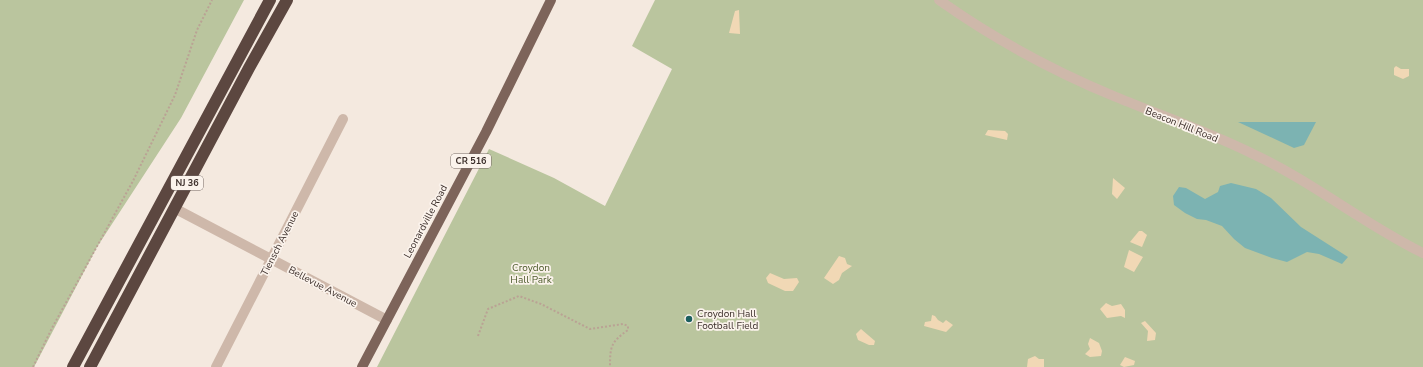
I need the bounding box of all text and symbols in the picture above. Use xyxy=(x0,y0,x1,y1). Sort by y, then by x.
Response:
street label: Beacon Hill Road xyxy=(1143,104,1220,146)
road number: CR 516 xyxy=(451,154,491,168)
road number: NJ 36 xyxy=(171,176,203,190)
street label: Leonardville Road xyxy=(401,182,451,261)
street label: Tiensch Avenue xyxy=(258,209,302,278)
park label: Croydon Hall Park xyxy=(510,261,553,287)
street label: Bellevue Avenue xyxy=(286,263,359,311)
place label: Croydon Hall Football Field xyxy=(697,307,759,333)
marker: Croydon Hall Football Field xyxy=(684,314,694,324)

